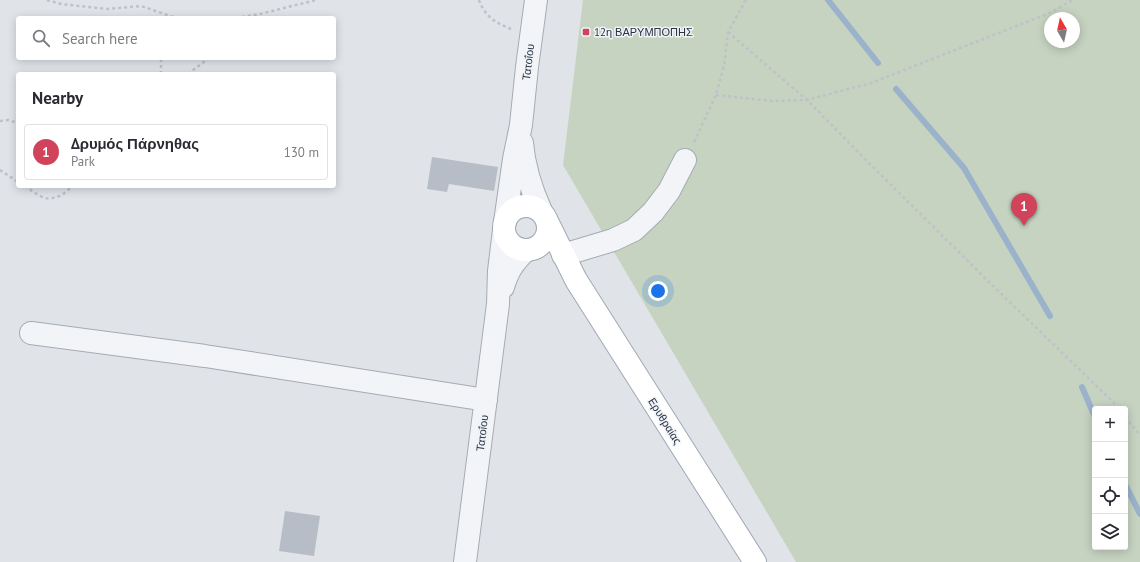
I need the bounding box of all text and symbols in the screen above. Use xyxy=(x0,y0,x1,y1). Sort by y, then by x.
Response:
north arrow xyxy=(1044,12,1080,48)
search box xyxy=(16,16,336,60)
place label: 12η ΒΑΡΥΜΠΟΠΗΣ xyxy=(594,25,693,39)
icon: search xyxy=(30,27,52,49)
marker: 12η ΒΑΡΥΜΠΟΠΗΣ xyxy=(581,27,591,37)
text: Search here xyxy=(62,29,138,48)
street label: Τατοΐου xyxy=(519,43,537,81)
text: Nearby xyxy=(32,87,83,109)
text: Δρυμός Πάρνηθας xyxy=(71,134,199,153)
text: 1 xyxy=(42,144,50,161)
text: 130 m xyxy=(284,144,319,161)
text: Park xyxy=(71,153,95,170)
pin: 1 xyxy=(1011,193,1037,226)
your location xyxy=(648,281,668,301)
street label: Ερυθραίας xyxy=(645,395,685,447)
map controls xyxy=(1092,406,1128,550)
button: + xyxy=(1092,406,1128,442)
street label: Τατοΐου xyxy=(473,414,491,452)
button: − xyxy=(1092,442,1128,478)
button: locate xyxy=(1092,478,1128,514)
button: layers xyxy=(1092,514,1128,550)

